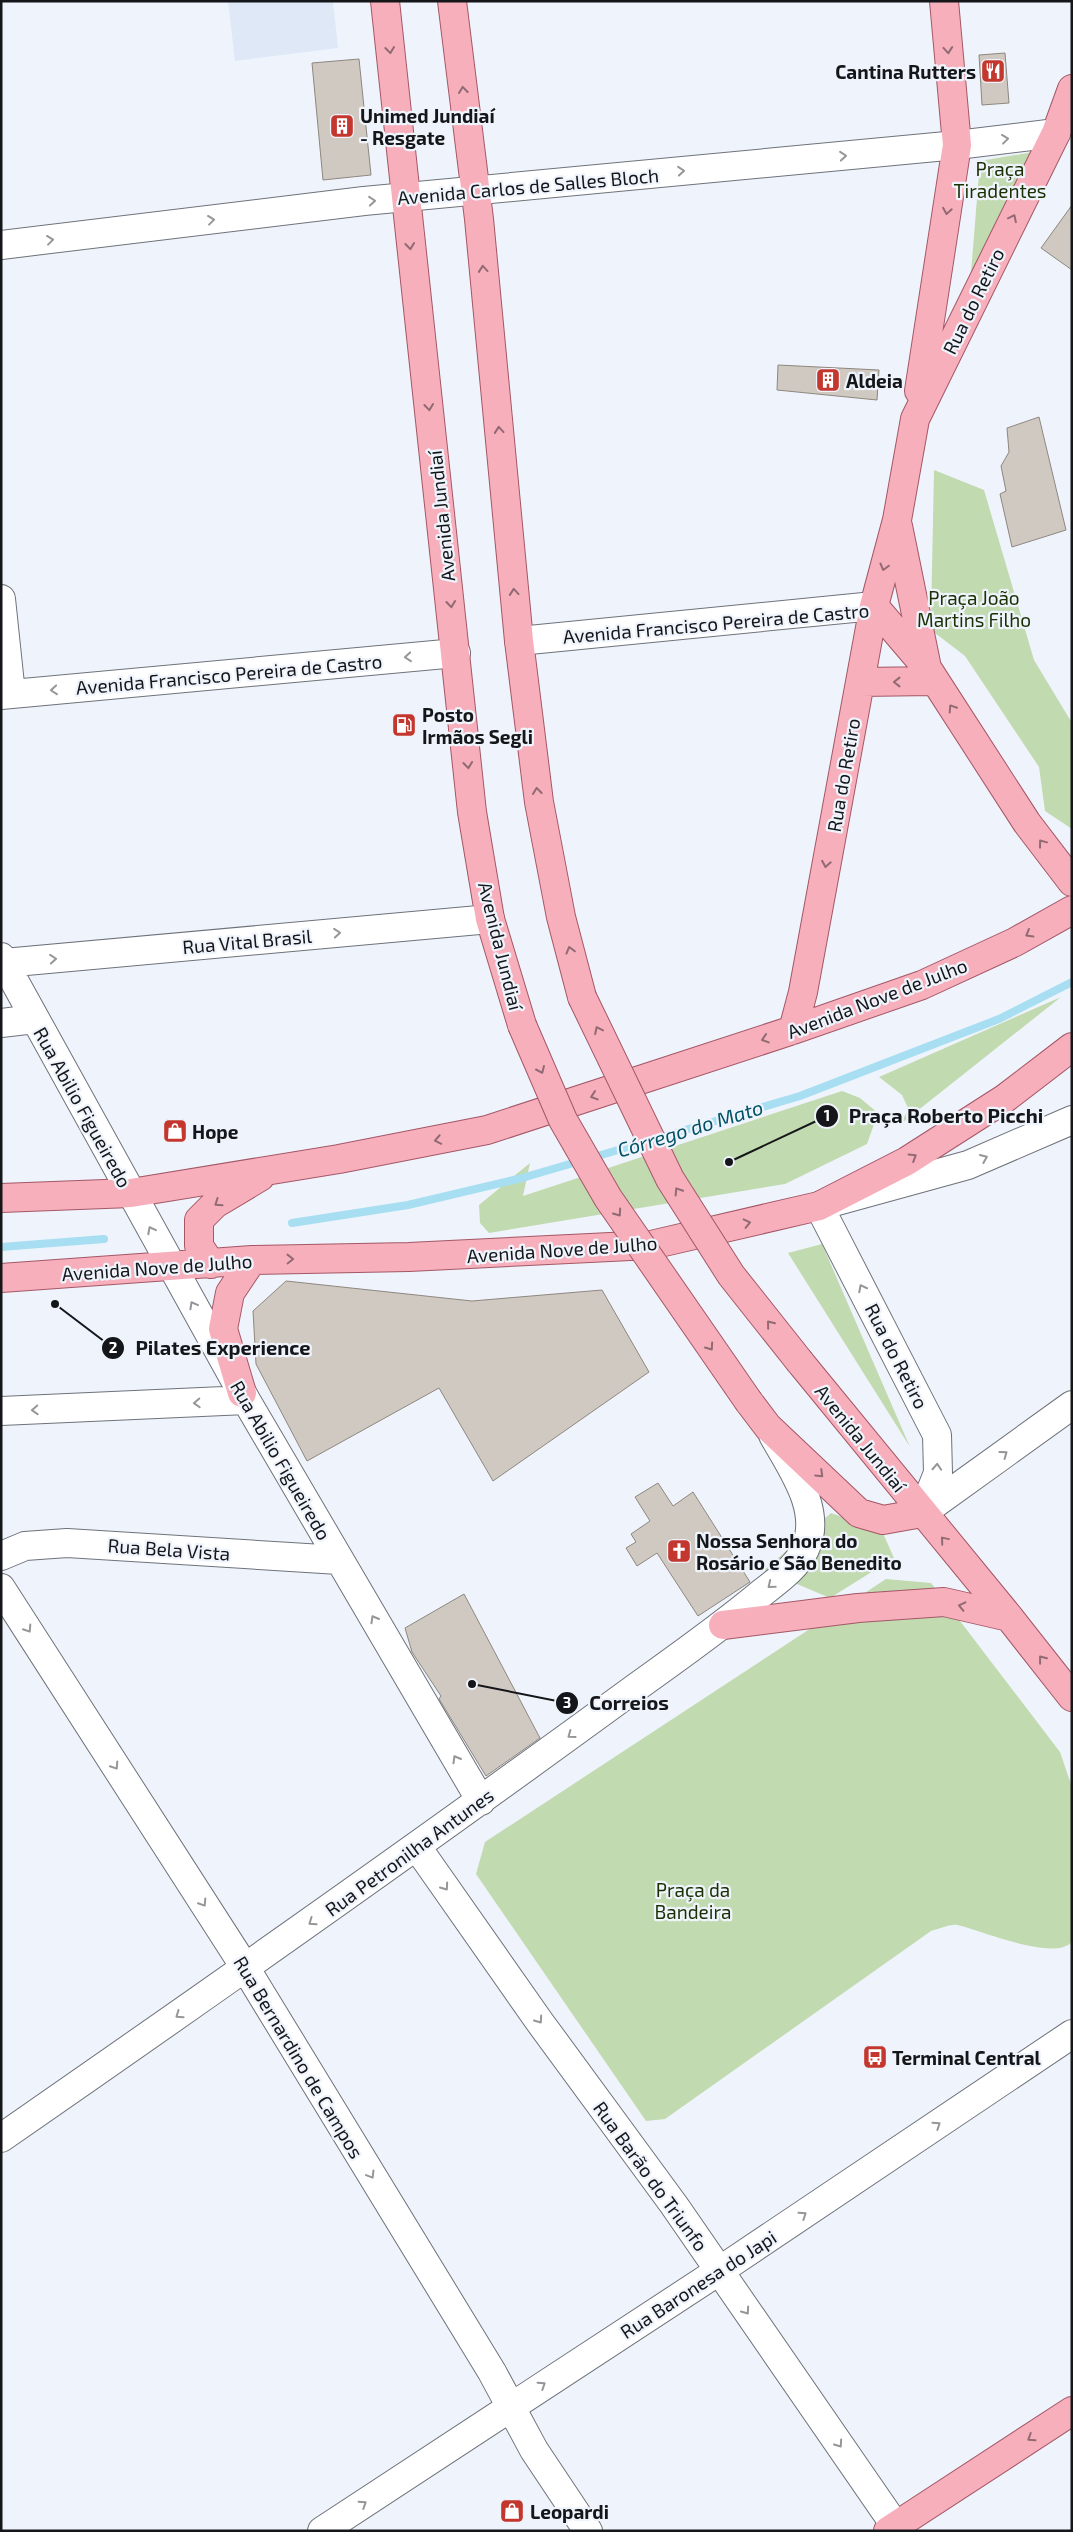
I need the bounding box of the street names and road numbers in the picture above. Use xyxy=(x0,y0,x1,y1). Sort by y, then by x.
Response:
street label: Avenida Carlos de Salles Bloch xyxy=(396,163,660,209)
street label: Rua do Retiro xyxy=(937,244,1009,358)
street label: Avenida Jundiaí xyxy=(423,448,459,583)
street label: Avenida Francisco Pereira de Castro xyxy=(562,598,870,648)
street label: Avenida Francisco Pereira de Castro xyxy=(75,649,383,699)
street label: Rua do Retiro xyxy=(822,716,864,834)
street label: Avenida Jundiaí xyxy=(474,879,528,1014)
street label: Rua Vital Brasil xyxy=(181,924,313,958)
street label: Avenida Nove de Julho xyxy=(784,953,970,1043)
street label: Rua Abilio Figueiredo xyxy=(29,1023,137,1191)
street label: Avenida Nove de Julho xyxy=(466,1231,658,1267)
street label: Avenida Nove de Julho xyxy=(61,1249,253,1285)
street label: Rua do Retiro xyxy=(861,1299,933,1413)
street label: Rua Abilio Figueiredo xyxy=(226,1376,336,1544)
street label: Avenida Jundiaí xyxy=(811,1380,912,1497)
street label: Rua Bela Vista xyxy=(107,1533,231,1565)
street label: Rua Petronilha Antunes xyxy=(320,1783,498,1921)
street label: Rua Bernardino de Campos xyxy=(229,1952,369,2162)
street label: Rua Barão do Triunfo xyxy=(589,2097,713,2255)
street label: Rua Baronesa do Japi xyxy=(616,2225,780,2343)

